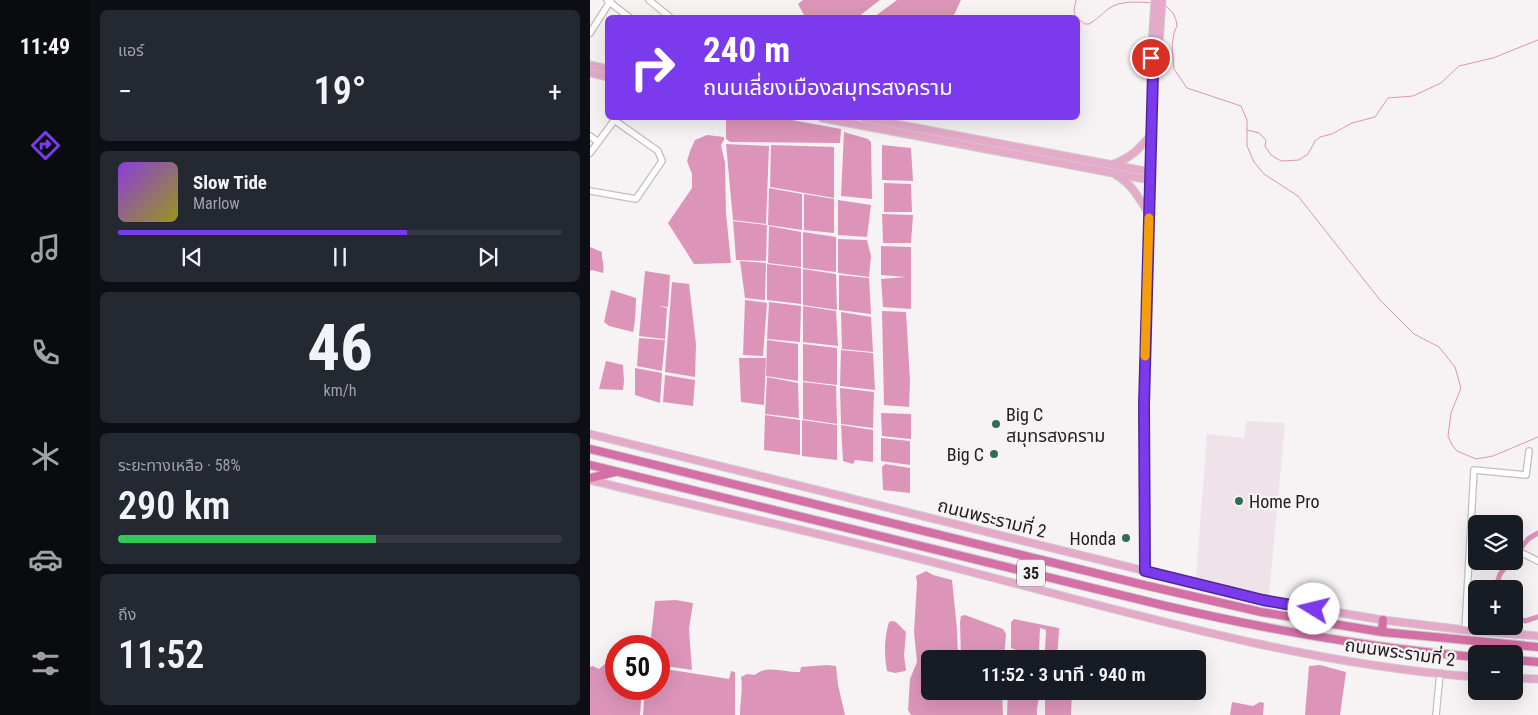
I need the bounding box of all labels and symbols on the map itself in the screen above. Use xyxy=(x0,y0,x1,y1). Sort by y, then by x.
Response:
pin xyxy=(1130,37,1172,79)
place label: Big C สมุทรสงคราม xyxy=(1006,404,1105,447)
marker: Big C สมุทรสงคราม xyxy=(990,418,1002,430)
place label: Big C xyxy=(947,444,984,465)
marker: Big C xyxy=(988,448,1000,460)
place label: Home Pro xyxy=(1249,491,1320,512)
street label: ถนนพระรามที่ 2 xyxy=(935,492,1049,542)
marker: Home Pro xyxy=(1233,495,1245,507)
place label: Honda xyxy=(1070,528,1116,549)
marker: Honda xyxy=(1120,532,1132,544)
road number: 35 xyxy=(1017,560,1045,586)
position arrow xyxy=(1287,582,1339,634)
street label: ถนนพระรามที่ 2 xyxy=(1343,632,1457,670)
speed limit sign: 50 xyxy=(605,635,670,700)

